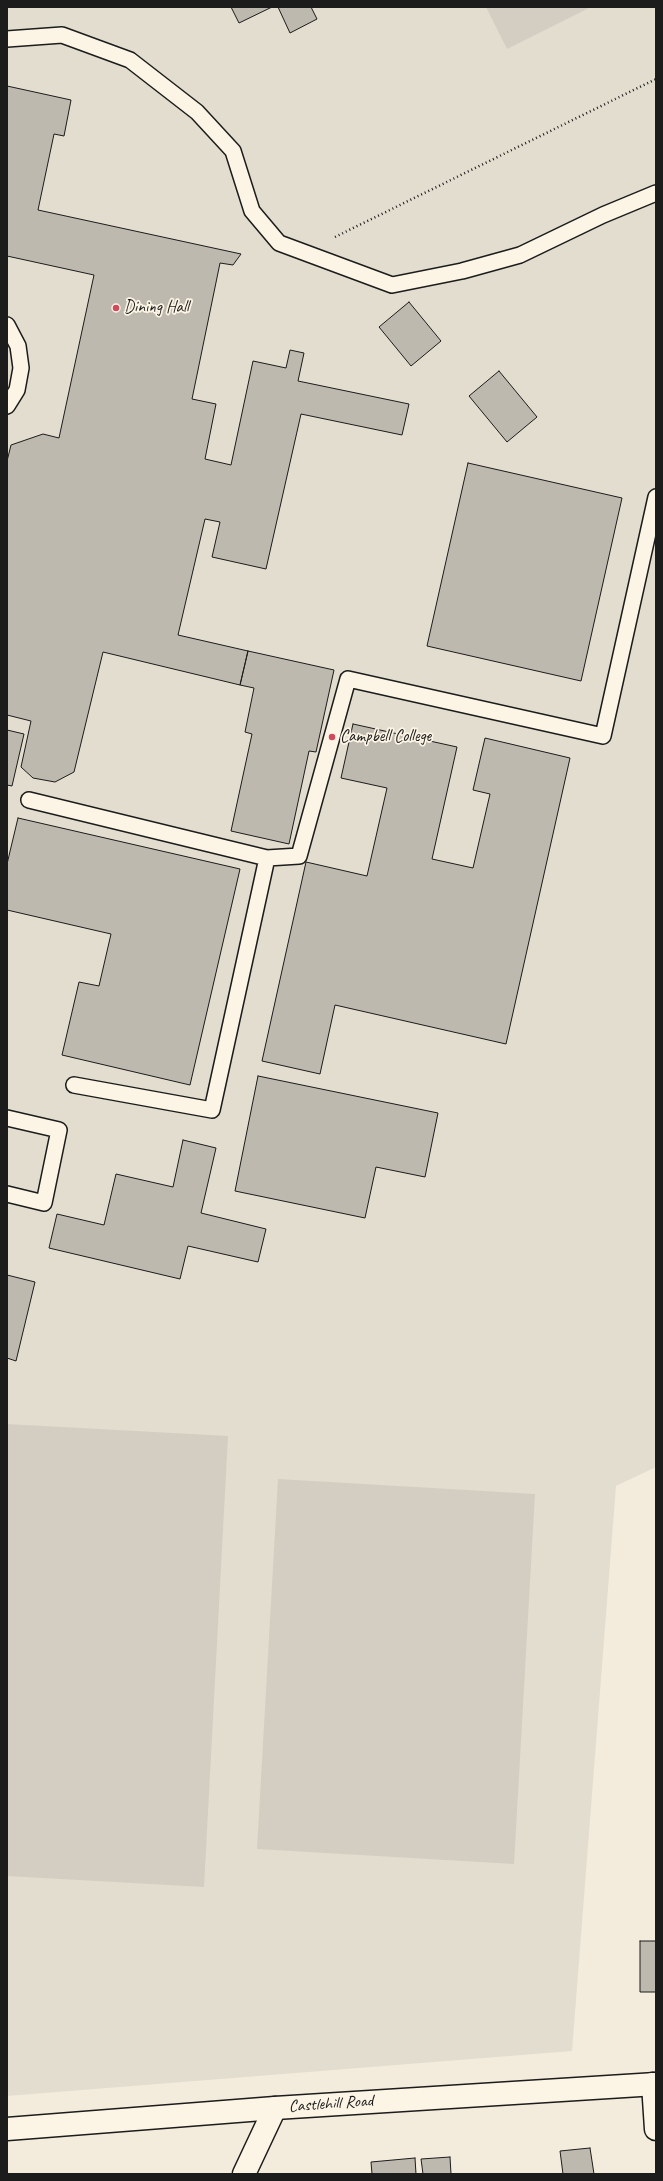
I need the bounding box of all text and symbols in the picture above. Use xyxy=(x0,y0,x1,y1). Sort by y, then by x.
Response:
place label: Dining Hall xyxy=(124,298,189,318)
marker: Dining Hall xyxy=(111,303,121,313)
place label: Campbell College xyxy=(340,727,431,747)
marker: Campbell College xyxy=(327,732,337,742)
street label: Castlehill Road xyxy=(288,2091,374,2117)

